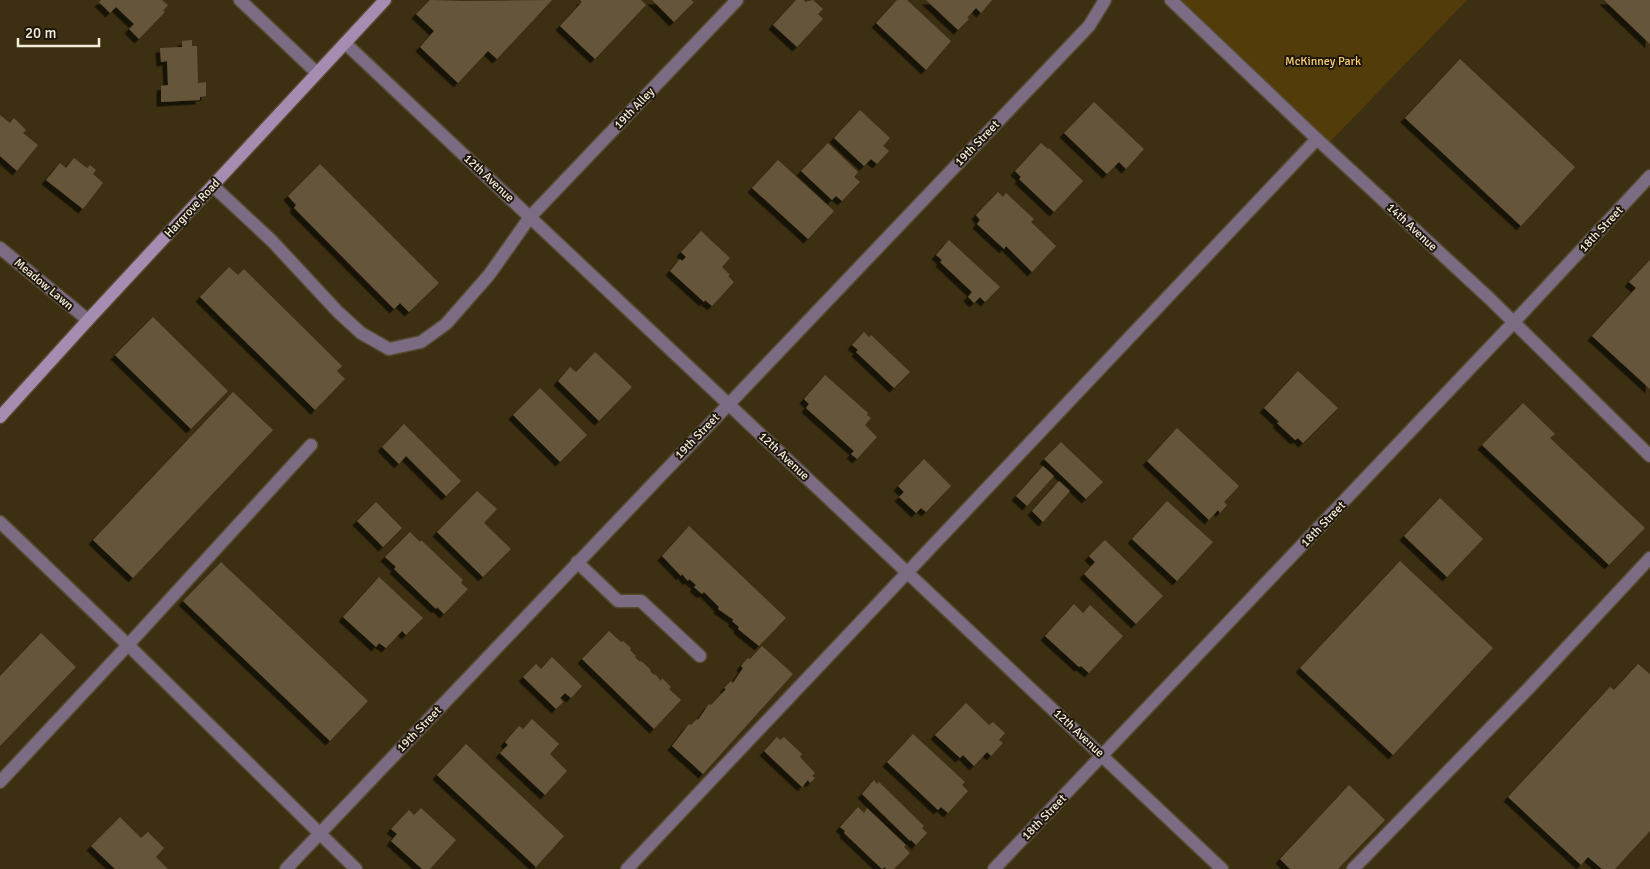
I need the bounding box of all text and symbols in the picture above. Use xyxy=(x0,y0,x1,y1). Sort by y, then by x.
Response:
scale bar xyxy=(18,15,99,47)
text: 20 m xyxy=(25,24,56,42)
park label: McKinney Park xyxy=(1285,54,1361,69)
street label: 19th Alley xyxy=(611,84,658,132)
street label: 19th Street xyxy=(952,117,1003,169)
street label: 12th Avenue xyxy=(460,151,517,206)
street label: Hargrove Road xyxy=(161,176,223,241)
street label: 14th Avenue xyxy=(1383,200,1440,255)
street label: 18th Street xyxy=(1576,203,1626,256)
street label: Meadow Lawn xyxy=(11,255,76,314)
street label: 19th Street xyxy=(672,410,723,462)
street label: 12th Avenue xyxy=(755,429,812,484)
street label: 18th Street xyxy=(1298,498,1349,550)
street label: 19th Street xyxy=(394,703,445,755)
street label: 12th Avenue xyxy=(1050,706,1107,761)
street label: 18th Street xyxy=(1019,791,1070,843)

